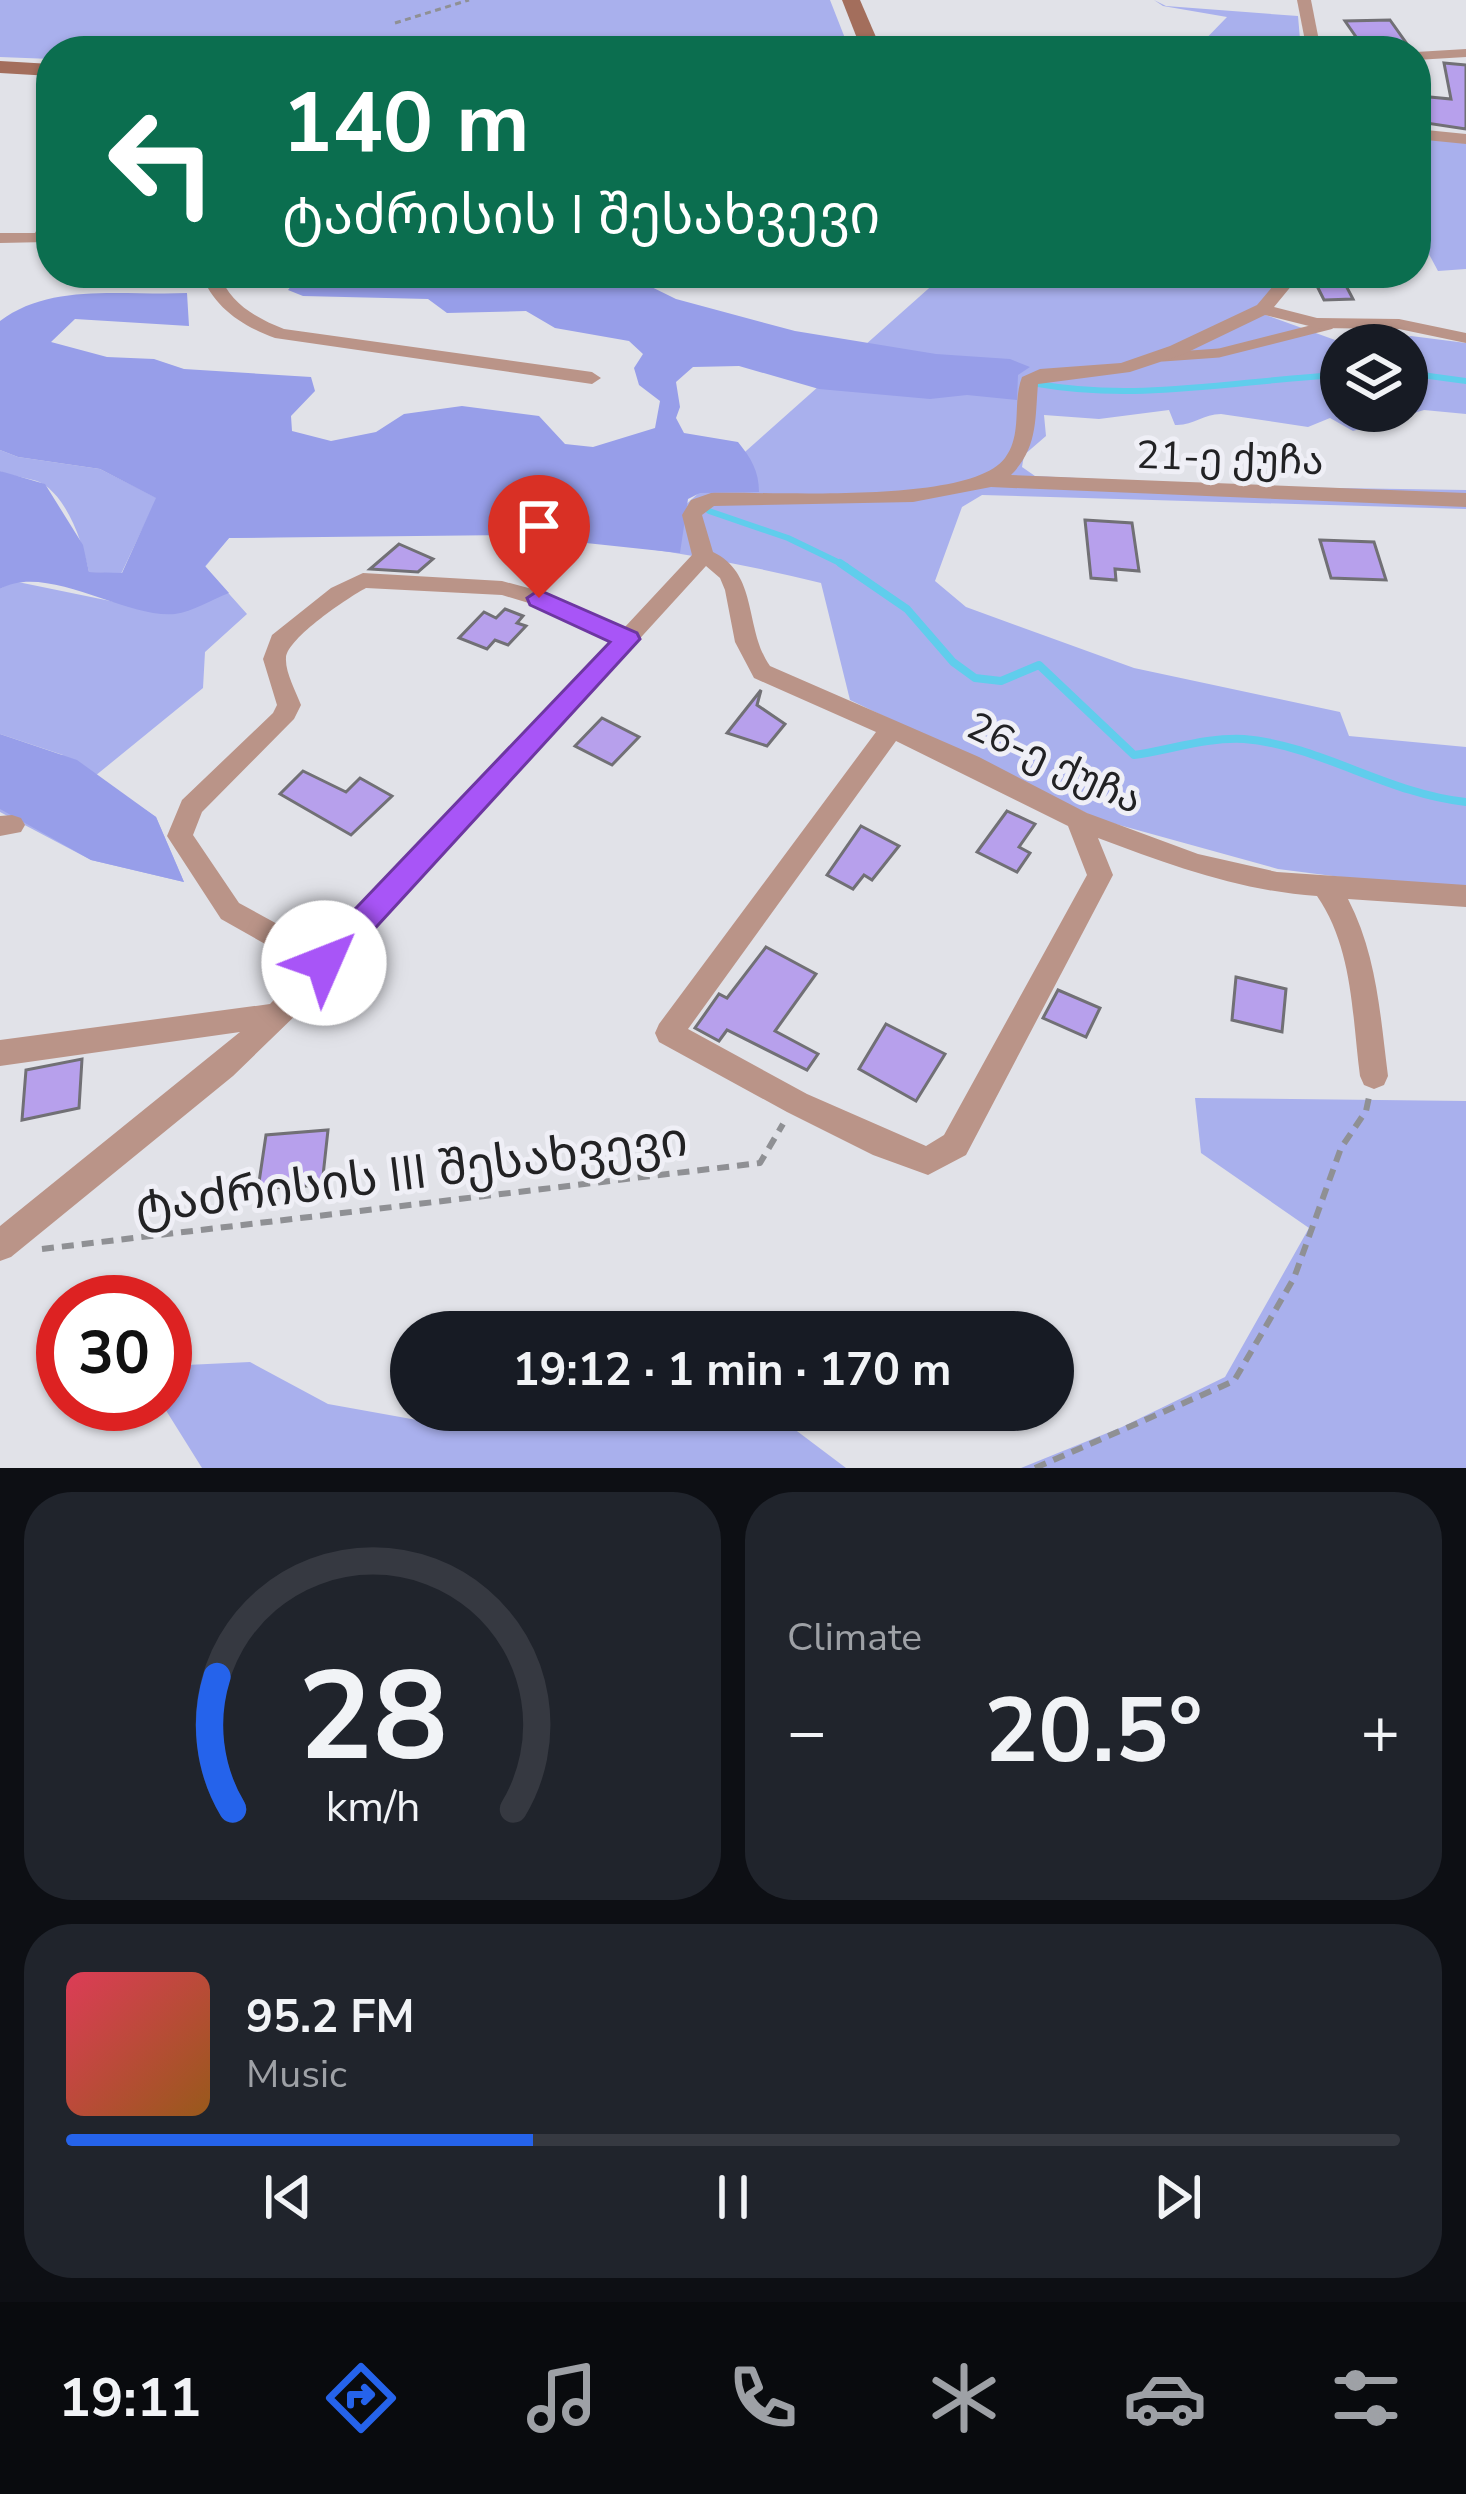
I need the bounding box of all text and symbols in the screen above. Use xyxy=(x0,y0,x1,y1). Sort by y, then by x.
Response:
text: 140 m xyxy=(282,66,530,181)
icon: left xyxy=(84,84,240,240)
text: ტაძრისის I შესახვევი xyxy=(282,178,880,252)
map controls xyxy=(1320,324,1428,432)
button: layers xyxy=(1320,324,1428,432)
street label: 21-ე ქუჩა xyxy=(1135,429,1325,488)
pin xyxy=(488,475,590,598)
icon: arrive xyxy=(506,493,572,559)
street label: 26-ე ქუჩა xyxy=(958,700,1150,827)
position arrow xyxy=(261,900,387,1026)
street label: ტაძრისის III შესახვევი xyxy=(131,1106,691,1240)
speed limit sign: 30 xyxy=(36,1275,192,1431)
text: 19:12 · 1 min · 170 m xyxy=(512,1340,952,1401)
text: Climate xyxy=(787,1611,922,1664)
text: 28 xyxy=(298,1632,447,1802)
text: 20.5° xyxy=(984,1670,1203,1793)
text: − xyxy=(787,1687,827,1777)
text: + xyxy=(1360,1687,1400,1777)
text: km/h xyxy=(325,1778,420,1836)
text: 95.2 FM xyxy=(246,1987,415,2048)
text: Music xyxy=(246,2048,347,2101)
icon: previous xyxy=(255,2164,321,2230)
icon: pause xyxy=(700,2164,766,2230)
icon: next xyxy=(1145,2164,1211,2230)
icon: directions xyxy=(319,2356,403,2440)
icon: music xyxy=(520,2356,604,2440)
icon: phone xyxy=(721,2356,805,2440)
icon: climate xyxy=(922,2356,1006,2440)
icon: car xyxy=(1123,2356,1207,2440)
icon: filters xyxy=(1324,2356,1408,2440)
text: 19:11 xyxy=(59,2361,202,2435)

